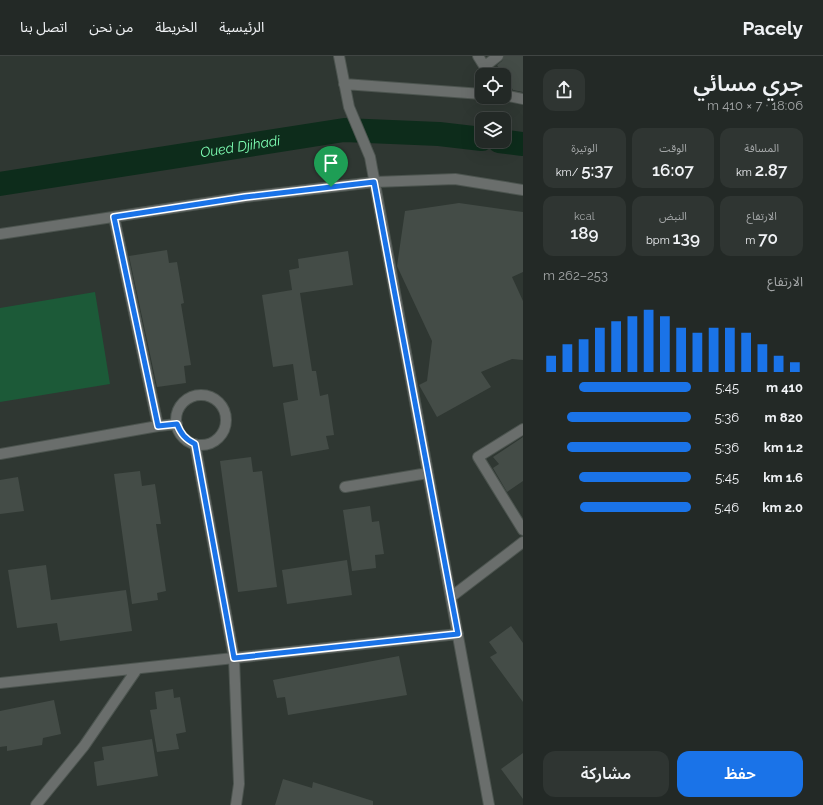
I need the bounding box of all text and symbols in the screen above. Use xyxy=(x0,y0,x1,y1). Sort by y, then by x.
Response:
text: Pacely xyxy=(742,17,803,39)
text: اتصل بنا xyxy=(20,19,67,35)
text: من نحن xyxy=(89,19,133,35)
text: الخريطة xyxy=(155,19,197,35)
text: الرئيسية xyxy=(219,19,264,35)
map controls xyxy=(475,68,511,148)
button: locate xyxy=(475,68,511,104)
button: share xyxy=(543,69,585,111)
text: جري مسائي xyxy=(693,70,803,96)
text: 18:06 · 7 × 410 m xyxy=(707,98,803,113)
button: layers xyxy=(475,112,511,148)
water label: Oued Djihadi xyxy=(199,132,282,160)
text: الوتيرة xyxy=(571,142,598,155)
text: الوقت xyxy=(659,142,687,155)
text: المسافة xyxy=(744,142,779,155)
pin xyxy=(314,146,348,187)
icon: arrive xyxy=(320,152,342,174)
text: 5:37 xyxy=(581,160,613,180)
text: 16:07 xyxy=(652,160,694,180)
text: 2.87 xyxy=(755,160,787,180)
text: /km xyxy=(556,166,581,179)
text: km xyxy=(736,166,755,179)
text: kcal xyxy=(574,210,595,223)
text: النبض xyxy=(659,210,687,223)
text: الارتفاع xyxy=(747,210,777,223)
text: 189 xyxy=(570,223,598,243)
text: 139 xyxy=(673,228,700,248)
text: 70 xyxy=(758,228,778,248)
text: bpm xyxy=(646,234,673,247)
text: m xyxy=(745,234,758,247)
text: 253–262 m xyxy=(543,268,608,283)
text: الارتفاع xyxy=(767,274,803,289)
text: 5:45 xyxy=(715,380,739,395)
text: 410 m xyxy=(766,380,803,395)
text: 5:36 xyxy=(715,410,739,425)
text: 820 m xyxy=(765,410,803,425)
text: 5:36 xyxy=(715,440,739,455)
text: 1.2 km xyxy=(764,440,803,455)
text: 5:45 xyxy=(715,470,739,485)
text: 1.6 km xyxy=(763,470,803,485)
text: 5:46 xyxy=(715,500,739,515)
text: 2.0 km xyxy=(762,500,803,515)
button: مشاركة xyxy=(543,751,669,797)
button: حفظ xyxy=(677,751,803,797)

